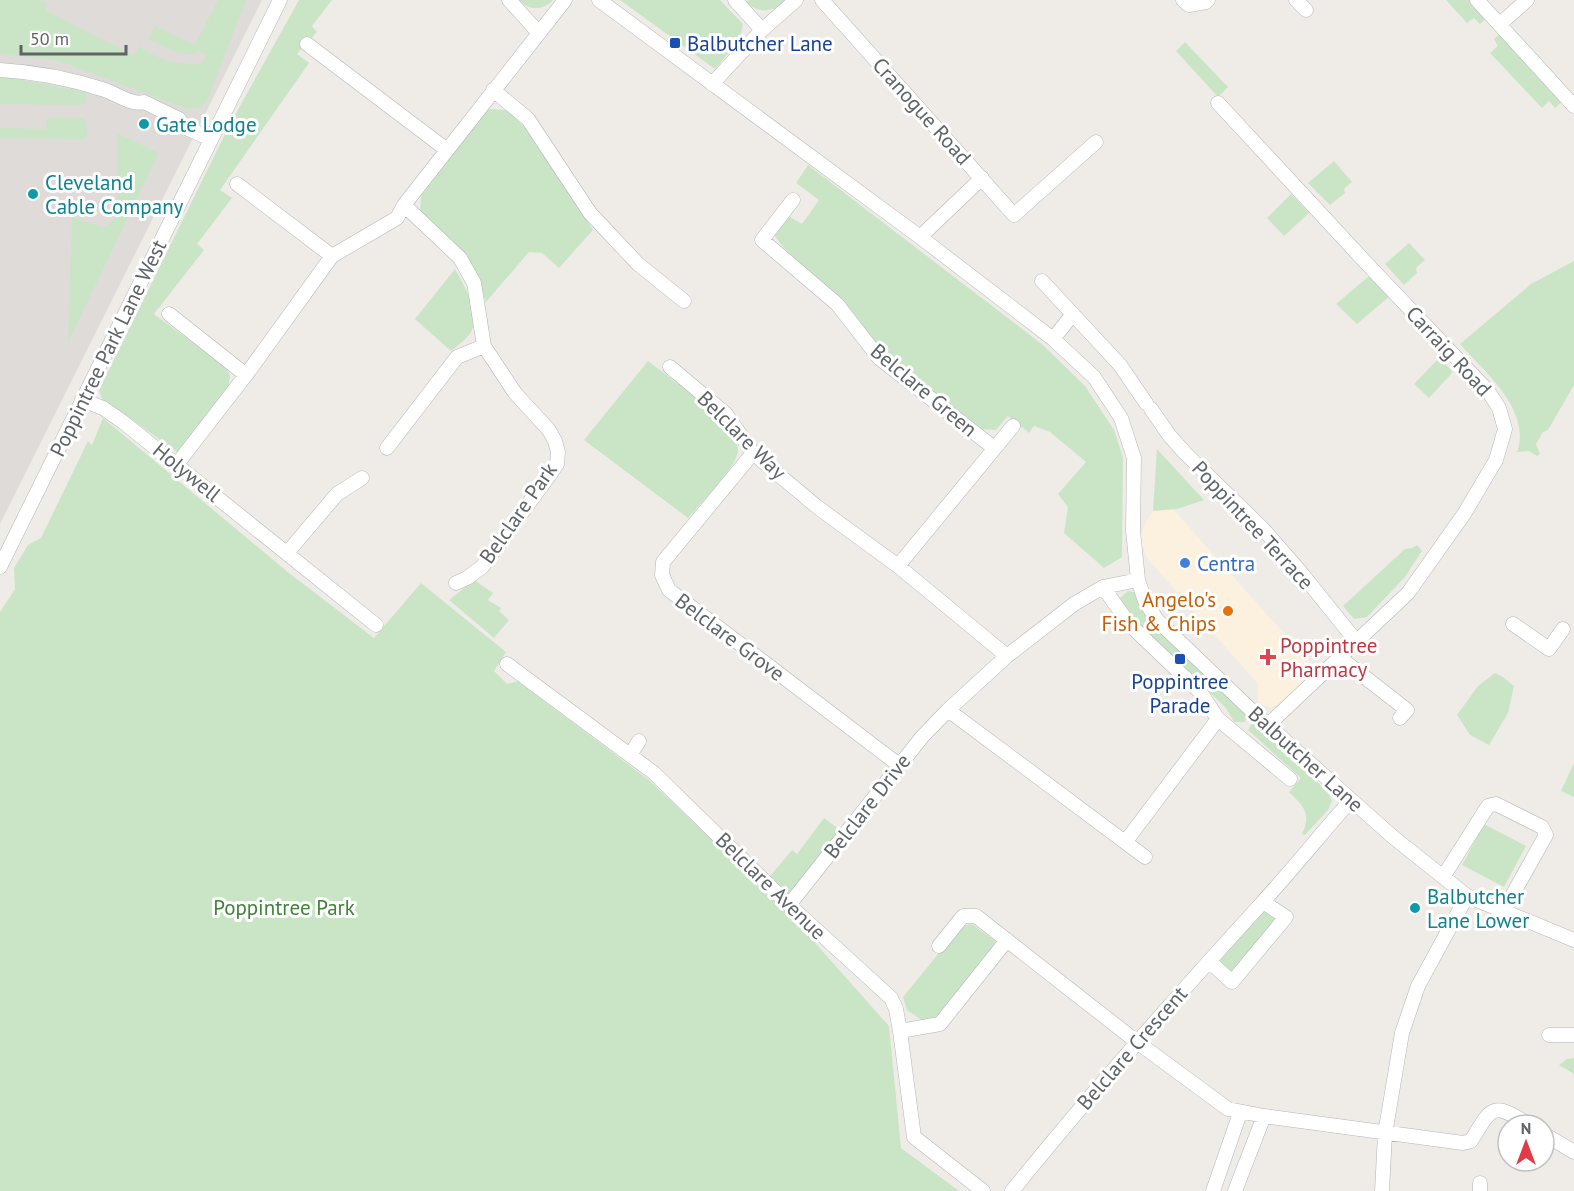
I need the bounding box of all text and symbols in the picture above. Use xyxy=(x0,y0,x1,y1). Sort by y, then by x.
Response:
scale bar xyxy=(21,18,126,56)
text: 50 m xyxy=(30,27,69,50)
place label: Balbutcher Lane xyxy=(687,30,833,57)
marker: Balbutcher Lane xyxy=(668,36,682,50)
street label: Cranogue Road xyxy=(867,52,977,170)
place label: Gate Lodge xyxy=(156,111,257,138)
marker: Gate Lodge xyxy=(137,117,151,131)
place label: Cleveland Cable Company xyxy=(45,169,184,220)
marker: Cleveland Cable Company xyxy=(26,187,40,201)
street label: Poppintree Park Lane West xyxy=(44,235,172,461)
street label: Carraig Road xyxy=(1400,300,1498,402)
street label: Belclare Green xyxy=(865,338,983,442)
street label: Belclare Way xyxy=(692,385,792,485)
street label: Holywell xyxy=(148,436,226,508)
street label: Poppintree Terrace xyxy=(1186,455,1320,595)
street label: Belclare Park xyxy=(473,457,563,569)
place label: Centra xyxy=(1197,550,1255,577)
marker: Centra xyxy=(1178,556,1192,570)
place label: Angelo's Fish & Chips xyxy=(1102,586,1216,637)
street label: Belclare Grove xyxy=(670,587,790,687)
marker: Angelo's Fish & Chips xyxy=(1221,604,1235,618)
place label: Poppintree Pharmacy xyxy=(1280,632,1377,683)
marker: Poppintree Pharmacy xyxy=(1261,650,1275,664)
marker: Poppintree Parade xyxy=(1173,652,1187,666)
place label: Poppintree Parade xyxy=(1131,668,1229,719)
street label: Balbutcher Lane xyxy=(1243,700,1369,818)
street label: Belclare Drive xyxy=(818,748,916,864)
street label: Belclare Avenue xyxy=(710,826,832,946)
place label: Balbutcher Lane Lower xyxy=(1427,883,1529,934)
park label: Poppintree Park xyxy=(213,894,355,921)
marker: Balbutcher Lane Lower xyxy=(1408,901,1422,915)
street label: Belclare Crescent xyxy=(1071,981,1193,1115)
north arrow xyxy=(1496,1113,1556,1173)
text: N xyxy=(1521,1118,1531,1138)

